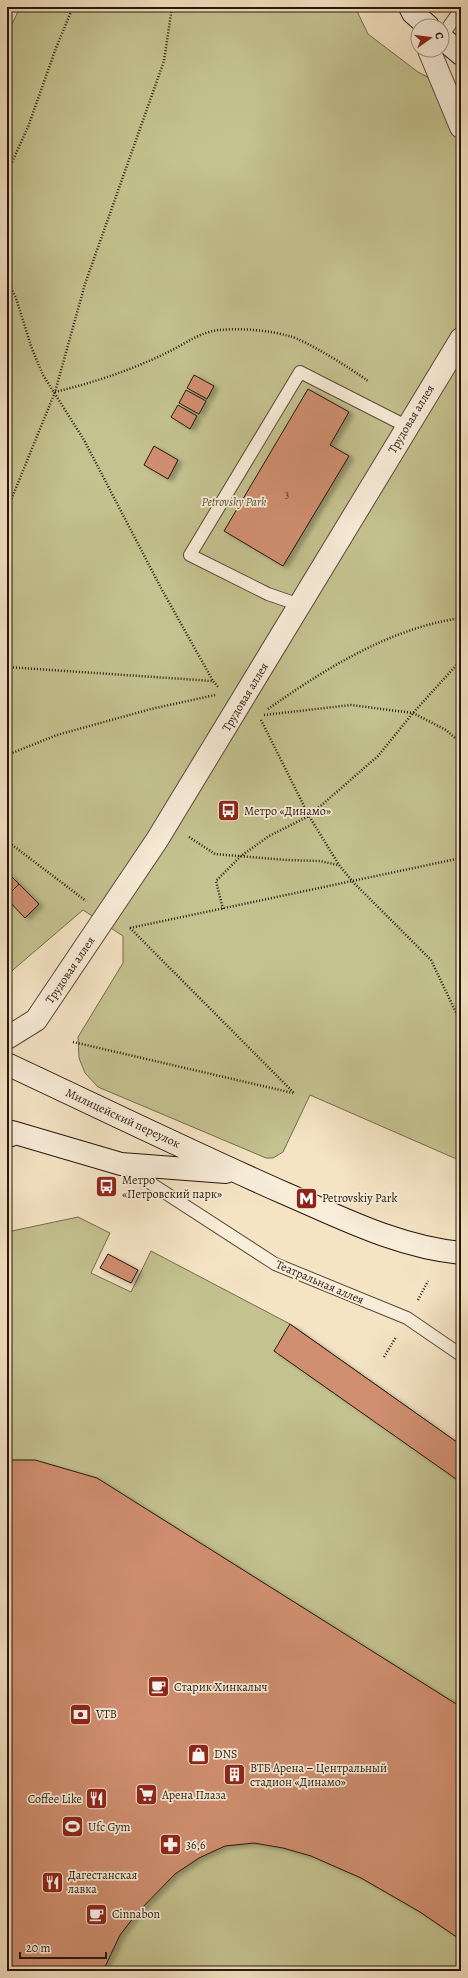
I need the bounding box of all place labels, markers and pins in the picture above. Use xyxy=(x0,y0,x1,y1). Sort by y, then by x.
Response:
bus stop icon: Метро «Динамо» xyxy=(216,798,242,824)
place label: Метро «Динамо» xyxy=(244,803,331,819)
place label: Метро «Петровский парк» xyxy=(122,1172,222,1202)
bus stop icon: Метро «Петровский парк» xyxy=(94,1174,120,1200)
metro station icon: Petrovskiy Park xyxy=(294,1185,320,1211)
place label: Petrovskiy Park xyxy=(322,1190,397,1206)
cafe icon: Старик Хинкалыч xyxy=(146,1674,172,1700)
place label: Старик Хинкалыч xyxy=(174,1679,268,1695)
bank icon: VTB xyxy=(67,1701,93,1727)
place label: VTB xyxy=(95,1706,117,1722)
shop icon: DNS xyxy=(185,1741,211,1767)
place label: DNS xyxy=(214,1746,237,1762)
place label: ВТБ Арена – Центральный стадион «Динамо» xyxy=(250,1760,387,1790)
building icon: ВТБ Арена – Центральный стадион «Динамо» xyxy=(221,1762,247,1788)
supermarket icon: Арена Плаза xyxy=(134,1782,160,1808)
restaurant icon: Coffee Like xyxy=(84,1786,110,1812)
place label: Арена Плаза xyxy=(161,1787,227,1803)
place label: Coffee Like xyxy=(28,1791,82,1807)
sports icon: Ufc Gym xyxy=(60,1814,86,1840)
place label: Ufc Gym xyxy=(88,1819,130,1835)
pharmacy icon: 36,6 xyxy=(158,1832,184,1858)
place label: 36,6 xyxy=(186,1837,206,1853)
place label: Дагестанская лавка xyxy=(68,1867,137,1897)
restaurant icon: Дагестанская лавка xyxy=(40,1869,66,1895)
cafe icon: Cinnabon xyxy=(84,1901,110,1927)
place label: Cinnabon xyxy=(112,1906,160,1922)

